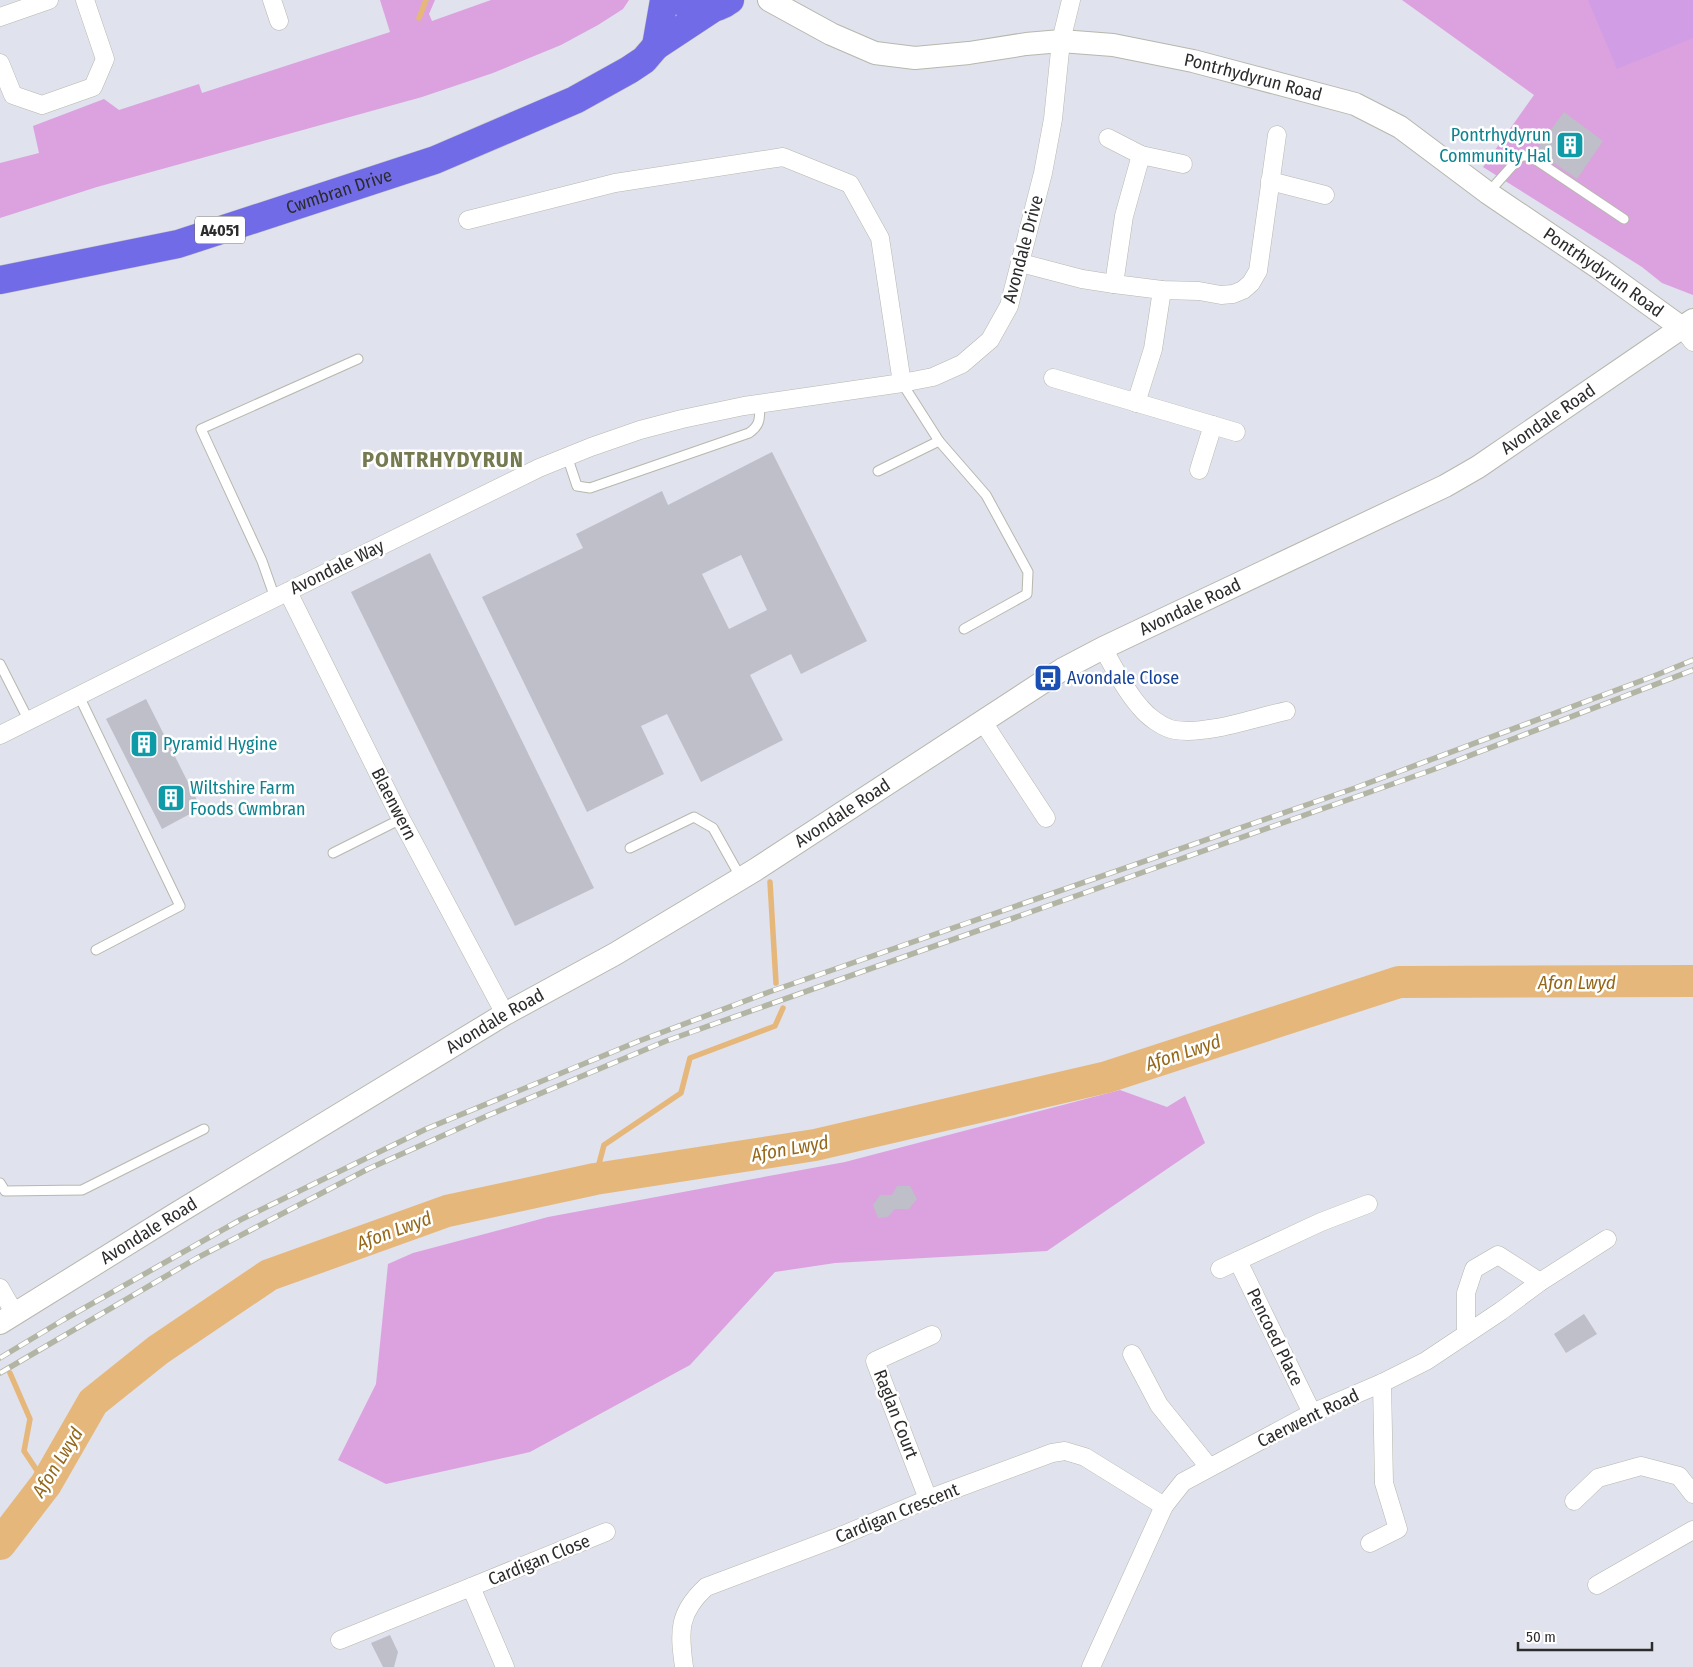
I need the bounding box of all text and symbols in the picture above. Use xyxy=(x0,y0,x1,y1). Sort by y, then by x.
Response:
street label: Pontrhydyrun Road xyxy=(1182,49,1325,106)
place label: Pontrhydyrun Community Hal xyxy=(1439,124,1551,167)
building icon: Pontrhydyrun Community Hal xyxy=(1555,130,1585,160)
street label: Cwmbran Drive xyxy=(283,164,395,219)
street label: Avondale Drive xyxy=(998,193,1048,305)
road number: A4051 xyxy=(195,216,245,244)
street label: Pontrhydyrun Road xyxy=(1539,223,1668,322)
street label: Avondale Road xyxy=(1497,379,1600,459)
district label: PONTRHYDYRUN xyxy=(362,446,524,473)
street label: Avondale Way xyxy=(286,535,388,599)
street label: Avondale Road xyxy=(1136,573,1244,640)
bus stop icon: Avondale Close xyxy=(1033,663,1063,693)
place label: Avondale Close xyxy=(1067,667,1179,689)
building icon: Pyramid Hygine xyxy=(129,729,159,759)
place label: Pyramid Hygine xyxy=(163,733,278,755)
street label: Blaenwern xyxy=(366,764,422,844)
street label: Avondale Road xyxy=(790,774,894,852)
place label: Wiltshire Farm Foods Cwmbran xyxy=(190,777,306,820)
building icon: Wiltshire Farm Foods Cwmbran xyxy=(156,783,186,813)
water label: Afon Lwyd xyxy=(1537,971,1616,994)
street label: Avondale Road xyxy=(442,984,548,1058)
water label: Afon Lwyd xyxy=(1142,1030,1224,1076)
water label: Afon Lwyd xyxy=(749,1130,830,1167)
street label: Avondale Road xyxy=(96,1193,201,1269)
water label: Afon Lwyd xyxy=(353,1206,435,1255)
street label: Pencoed Place xyxy=(1242,1285,1308,1389)
street label: Raglan Court xyxy=(869,1366,923,1462)
street label: Caerwent Road xyxy=(1253,1384,1363,1452)
water label: Afon Lwyd xyxy=(27,1423,88,1502)
street label: Cardigan Crescent xyxy=(832,1478,962,1548)
street label: Cardigan Close xyxy=(485,1530,593,1590)
scale bar xyxy=(1518,1620,1652,1652)
text: 50 m xyxy=(1526,1628,1556,1646)

